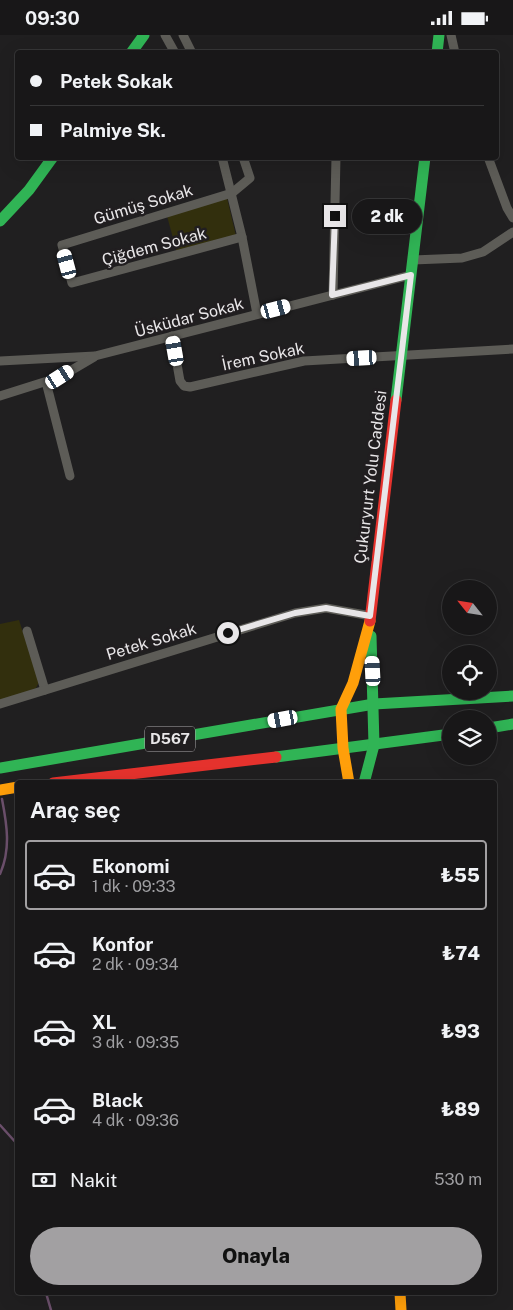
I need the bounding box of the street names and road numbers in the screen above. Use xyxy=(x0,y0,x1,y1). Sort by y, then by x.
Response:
street label: Gümüş Sokak xyxy=(91,180,195,229)
street label: Çiğdem Sokak xyxy=(100,223,208,270)
street label: Üsküdar Sokak xyxy=(132,293,246,341)
street label: İrem Sokak xyxy=(220,338,306,374)
street label: Çukuryurt Yolu Caddesi xyxy=(350,389,391,565)
street label: Petek Sokak xyxy=(104,619,198,664)
road number: D567 xyxy=(145,727,195,751)

